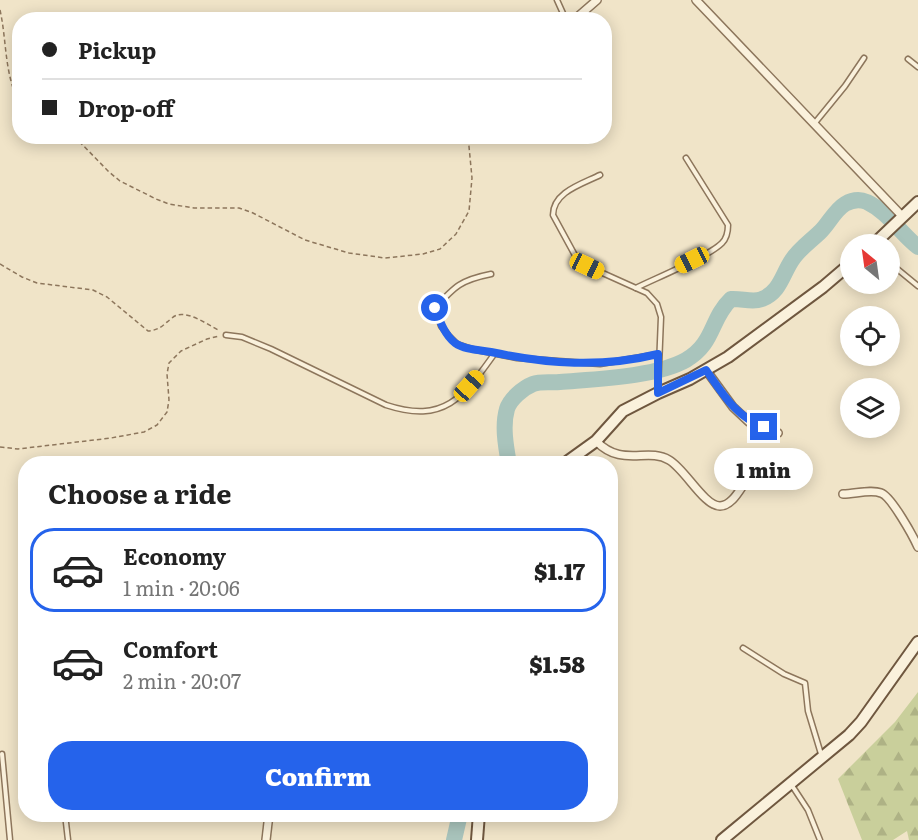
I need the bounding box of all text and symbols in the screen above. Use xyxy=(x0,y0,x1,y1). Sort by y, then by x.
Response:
text: Pickup xyxy=(78,33,156,66)
text: Drop-off xyxy=(78,91,174,124)
north arrow xyxy=(840,234,900,294)
map controls xyxy=(840,234,900,438)
car xyxy=(672,244,712,276)
car xyxy=(567,250,607,282)
route start xyxy=(421,294,448,321)
button: locate xyxy=(840,306,900,366)
car xyxy=(450,367,488,405)
button: layers xyxy=(840,378,900,438)
route end xyxy=(750,413,777,440)
callout: 1 min xyxy=(714,448,813,490)
text: 1 min xyxy=(736,454,791,484)
text: Choose a ride xyxy=(48,472,231,512)
text: Economy xyxy=(123,539,226,572)
icon: car xyxy=(51,543,105,597)
text: $1.17 xyxy=(534,554,585,587)
text: 1 min · 20:06 xyxy=(123,572,240,602)
text: Comfort xyxy=(123,632,218,665)
icon: car xyxy=(51,636,105,690)
text: $1.58 xyxy=(529,647,585,680)
text: 2 min · 20:07 xyxy=(123,665,241,695)
button: Confirm xyxy=(48,741,588,810)

